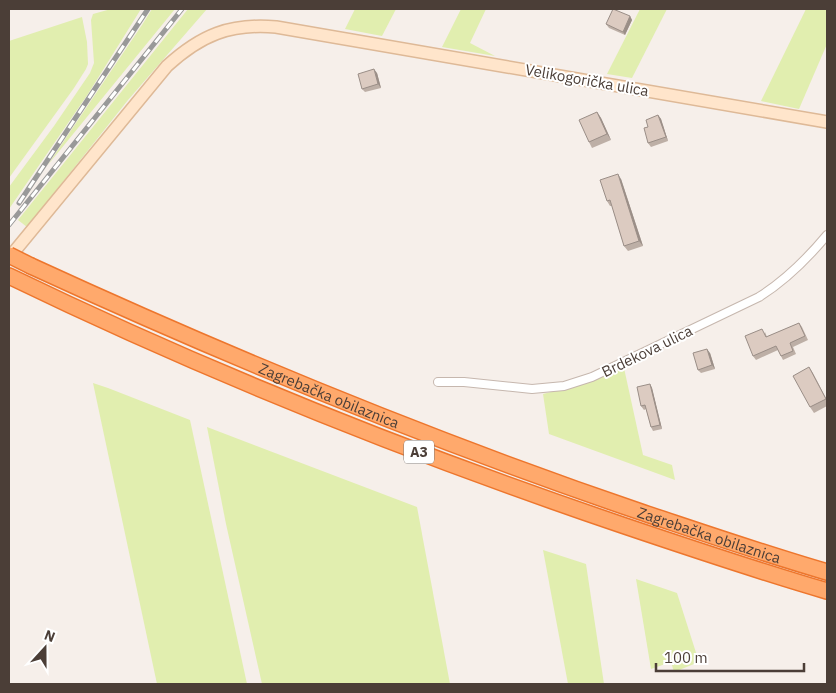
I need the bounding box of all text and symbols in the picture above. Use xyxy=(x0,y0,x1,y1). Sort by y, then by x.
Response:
street label: Velikogorička ulica xyxy=(524,60,650,100)
street label: Brdekova ulica xyxy=(598,321,696,381)
street label: Zagrebačka obilaznica xyxy=(256,358,402,432)
road number: A3 xyxy=(404,441,434,464)
street label: Zagrebačka obilaznica xyxy=(635,502,783,567)
north arrow xyxy=(20,623,70,673)
text: N xyxy=(42,626,58,646)
scale bar xyxy=(656,640,804,672)
text: 100 m xyxy=(664,648,708,667)

